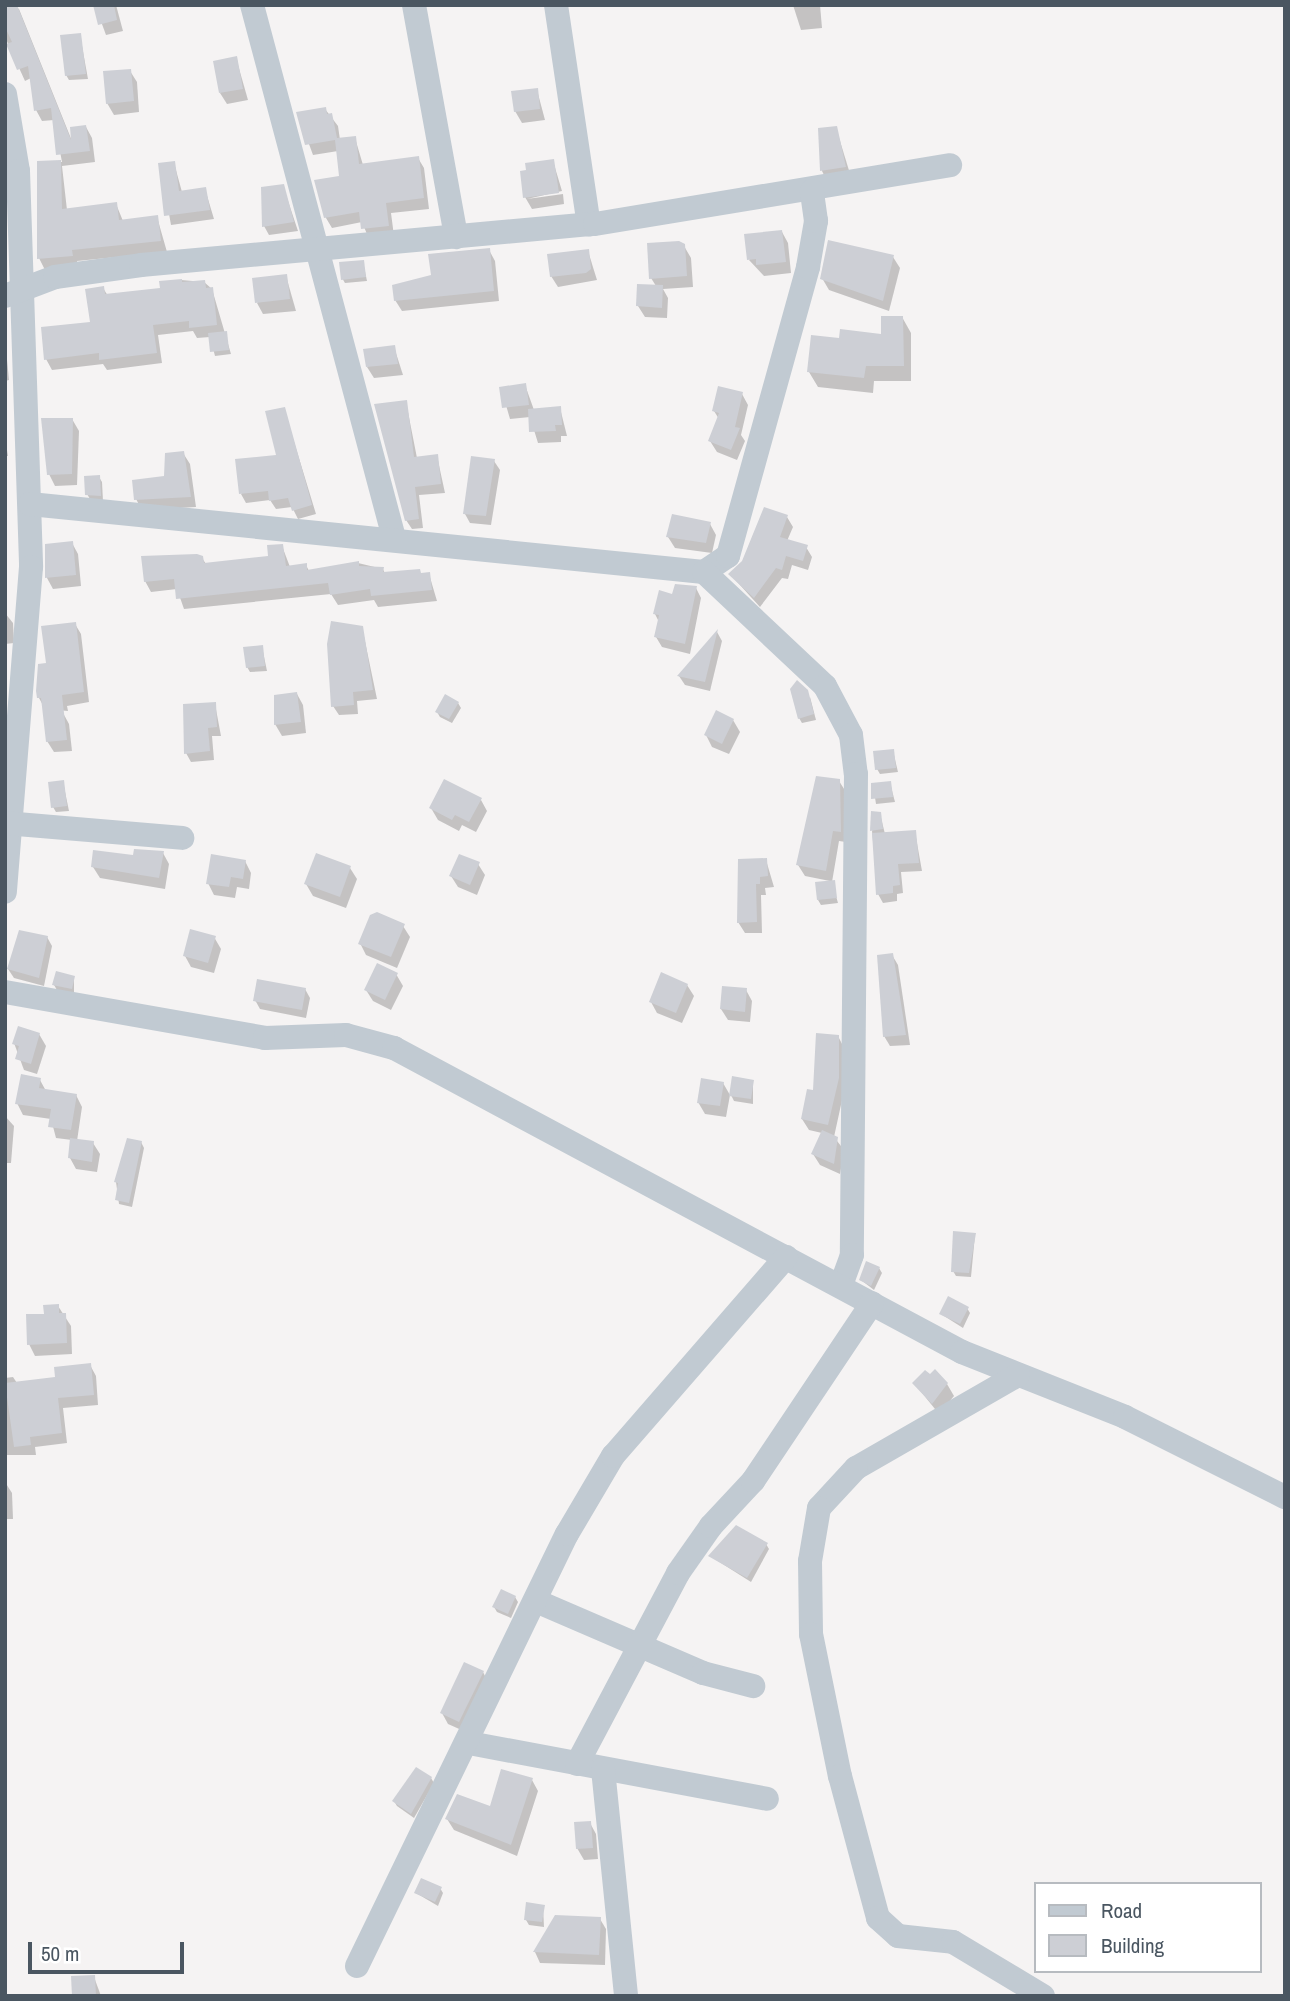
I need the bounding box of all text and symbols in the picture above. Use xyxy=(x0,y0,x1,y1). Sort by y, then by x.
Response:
legend xyxy=(1034,1882,1262,1973)
text: Road xyxy=(1101,1896,1142,1925)
scale bar xyxy=(32,1927,187,1971)
text: Building xyxy=(1101,1931,1164,1960)
text: 50 m xyxy=(41,1939,79,1968)

